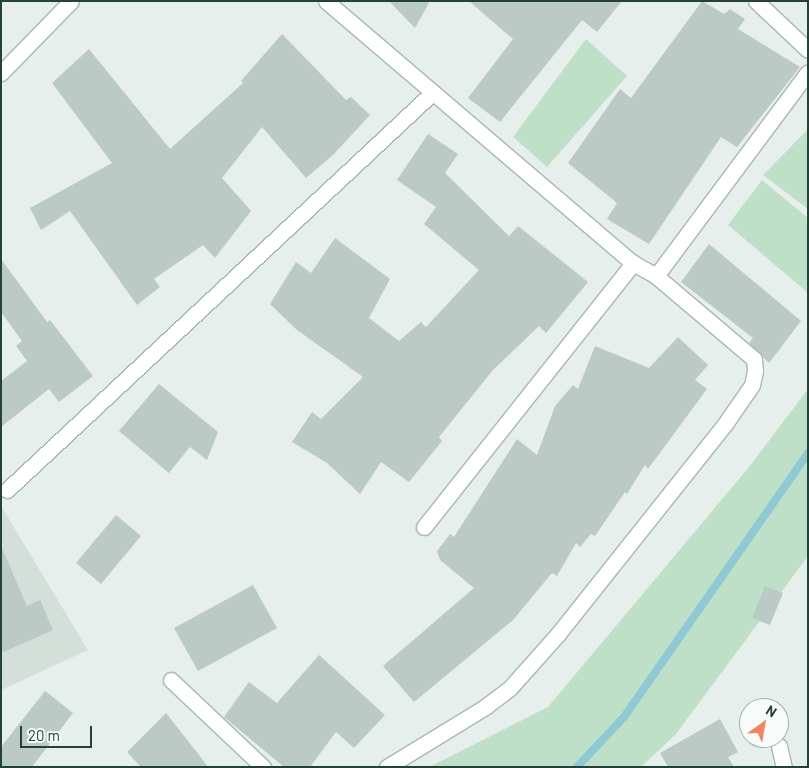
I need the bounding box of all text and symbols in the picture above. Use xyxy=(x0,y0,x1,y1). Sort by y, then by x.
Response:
north arrow xyxy=(739,698,789,748)
text: N xyxy=(763,701,780,720)
scale bar xyxy=(22,716,95,748)
text: 20 m xyxy=(28,726,60,744)

